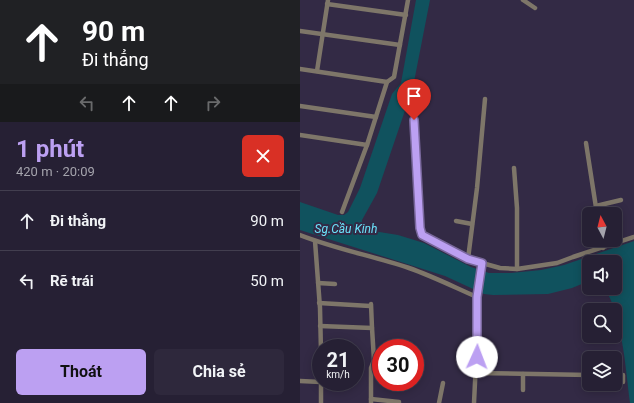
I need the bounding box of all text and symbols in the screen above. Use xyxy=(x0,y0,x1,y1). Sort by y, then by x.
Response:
text: 90 m xyxy=(82,15,145,48)
icon: ahead xyxy=(16,16,68,68)
text: Đi thẳng xyxy=(82,49,149,70)
pin xyxy=(397,79,431,120)
icon: arrive xyxy=(403,85,425,107)
icon: left xyxy=(76,92,98,114)
icon: ahead xyxy=(118,92,140,114)
icon: ahead xyxy=(160,92,182,114)
icon: right xyxy=(202,92,224,114)
text: 1 phút xyxy=(16,135,84,163)
button: close xyxy=(242,135,284,177)
text: 420 m · 20:09 xyxy=(16,164,95,179)
north arrow xyxy=(582,207,622,247)
map controls xyxy=(582,207,622,391)
icon: ahead xyxy=(16,210,38,232)
text: Đi thẳng xyxy=(50,212,106,230)
text: 90 m xyxy=(250,212,284,230)
water label: Sg.Cầu Kinh xyxy=(315,222,377,236)
button: sound xyxy=(582,255,622,295)
icon: left xyxy=(16,270,38,292)
text: Rẽ trái xyxy=(50,272,94,290)
text: 50 m xyxy=(250,272,284,290)
button: search xyxy=(582,303,622,343)
position arrow xyxy=(456,336,498,378)
speed limit sign: 30 xyxy=(372,339,424,391)
text: 21 xyxy=(327,348,349,372)
button: Thoát xyxy=(16,349,146,395)
button: Chia sẻ xyxy=(154,349,284,395)
button: layers xyxy=(582,351,622,391)
text: km/h xyxy=(326,369,350,380)

